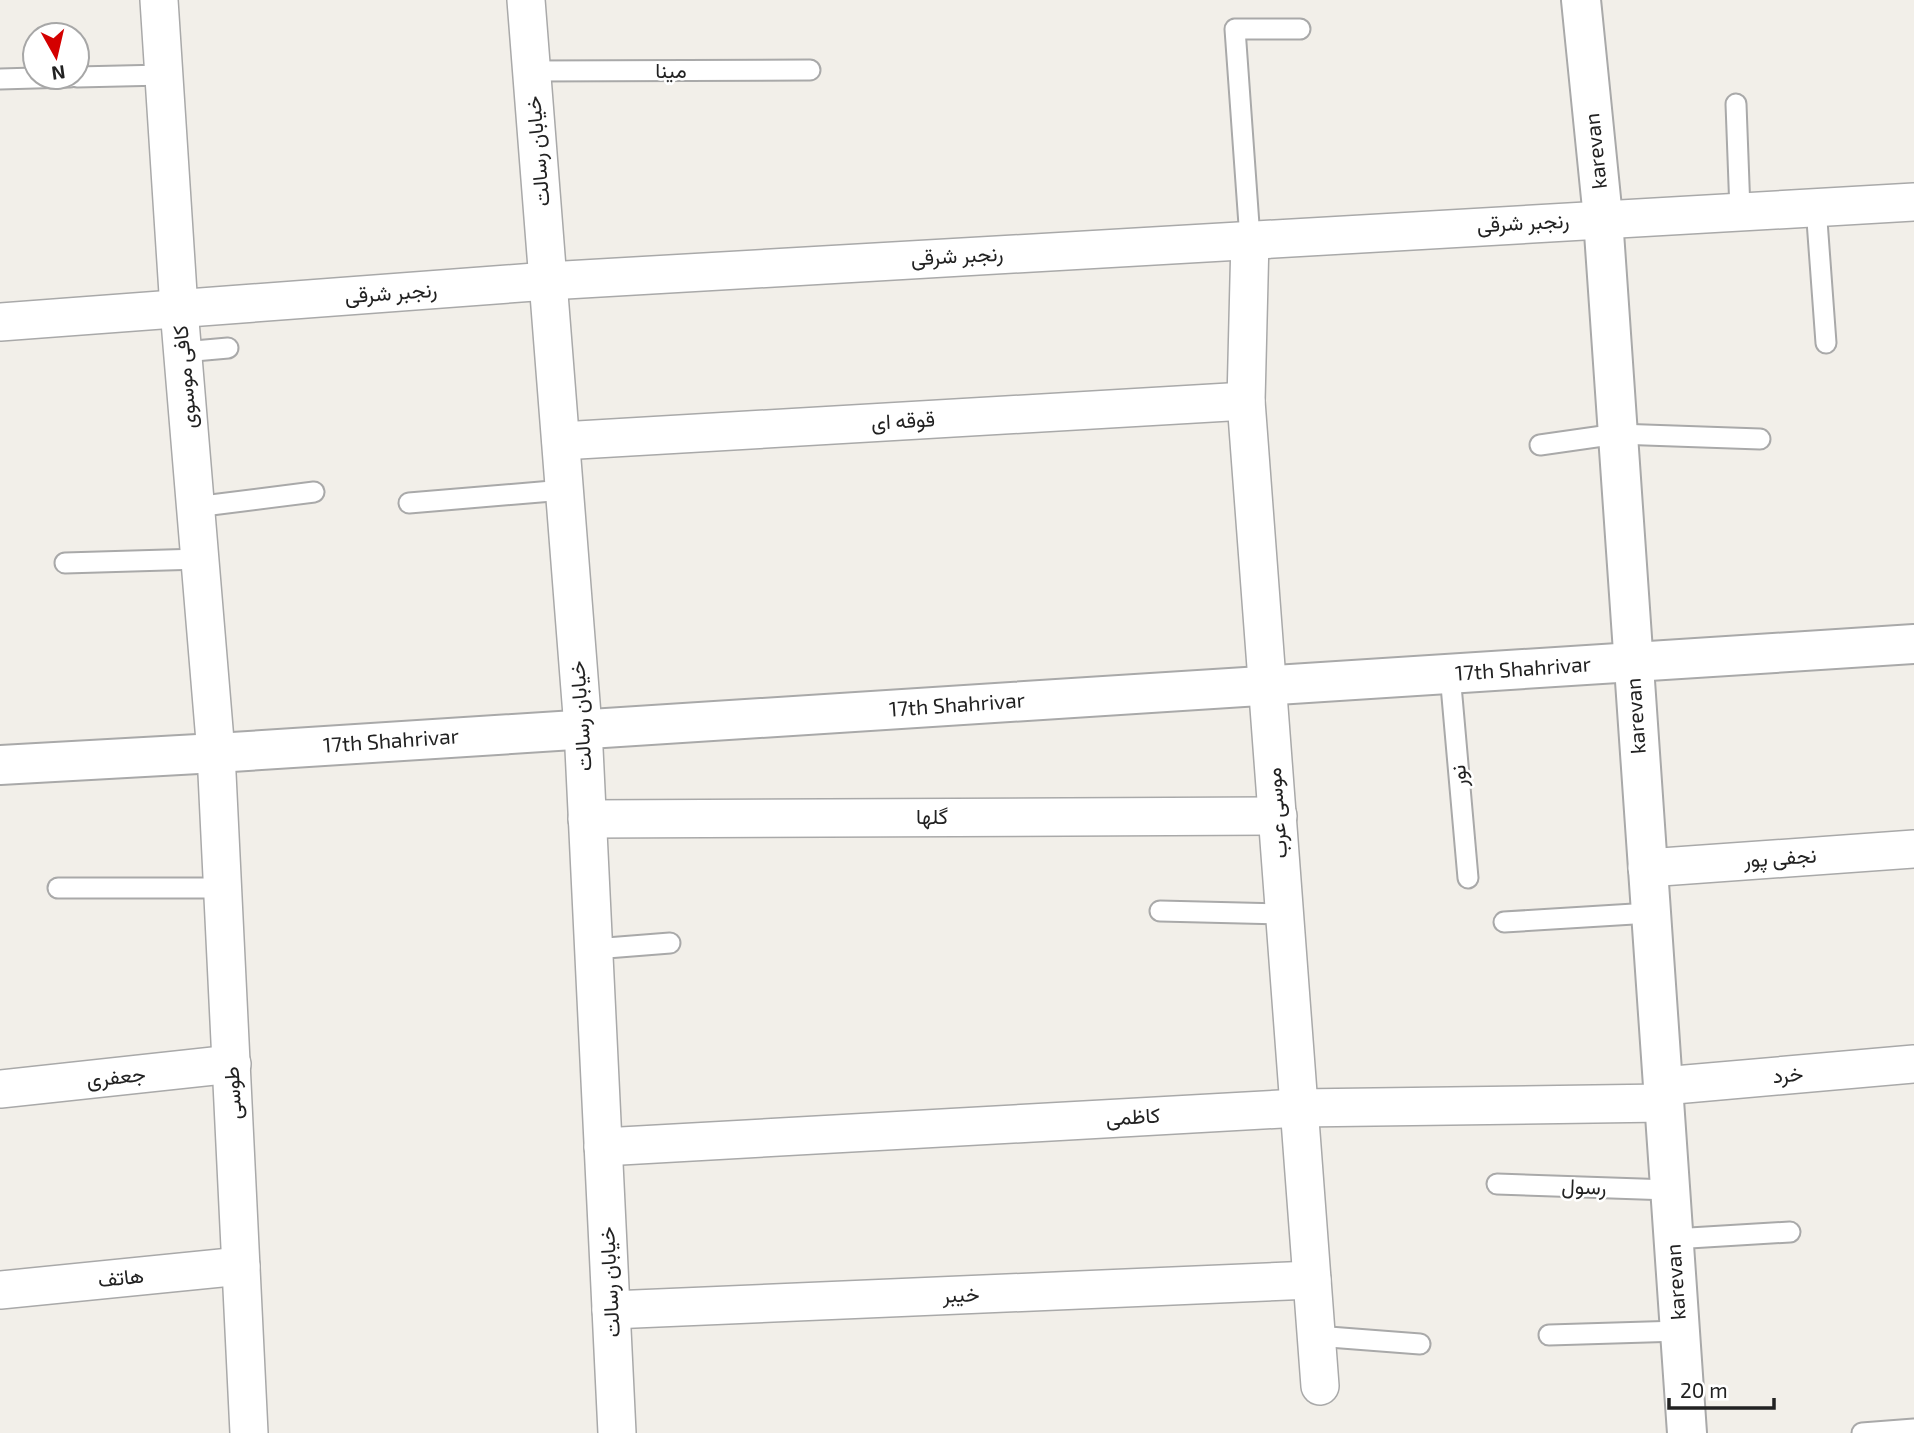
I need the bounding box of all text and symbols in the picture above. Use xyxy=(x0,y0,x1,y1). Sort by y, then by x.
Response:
north arrow xyxy=(21,21,91,91)
street label: مینا xyxy=(655,57,687,83)
text: N xyxy=(50,61,67,86)
street label: خیابان رسالت xyxy=(519,95,556,207)
street label: karevan xyxy=(1578,112,1611,190)
street label: رنجبر شرقی xyxy=(1476,207,1570,238)
street label: رنجبر شرقی xyxy=(910,240,1004,271)
street label: رنجبر شرقی xyxy=(344,276,438,309)
street label: کافی موسوی xyxy=(167,324,202,430)
street label: قوقه ای xyxy=(870,405,936,436)
street label: 17th Shahrivar xyxy=(1454,650,1592,685)
street label: خیابان رسالت xyxy=(563,660,598,772)
street label: karevan xyxy=(1619,677,1650,755)
street label: 17th Shahrivar xyxy=(888,686,1026,721)
street label: 17th Shahrivar xyxy=(322,722,460,757)
street label: نور xyxy=(1444,764,1473,789)
street label: موسی عرب xyxy=(1260,767,1293,859)
street label: گلها xyxy=(916,803,948,830)
street label: نجفی پور xyxy=(1741,841,1818,875)
street label: جعفری xyxy=(85,1060,147,1093)
street label: خرد xyxy=(1772,1060,1804,1089)
street label: طوسی xyxy=(218,1066,247,1120)
street label: کاظمی xyxy=(1105,1102,1161,1130)
street label: رسول xyxy=(1561,1172,1607,1201)
street label: خیابان رسالت xyxy=(593,1226,626,1338)
street label: karevan xyxy=(1659,1243,1690,1321)
street label: هاتف xyxy=(97,1262,145,1291)
street label: خیبر xyxy=(941,1280,980,1309)
scale bar xyxy=(1669,1366,1774,1410)
text: 20 m xyxy=(1680,1377,1728,1402)

